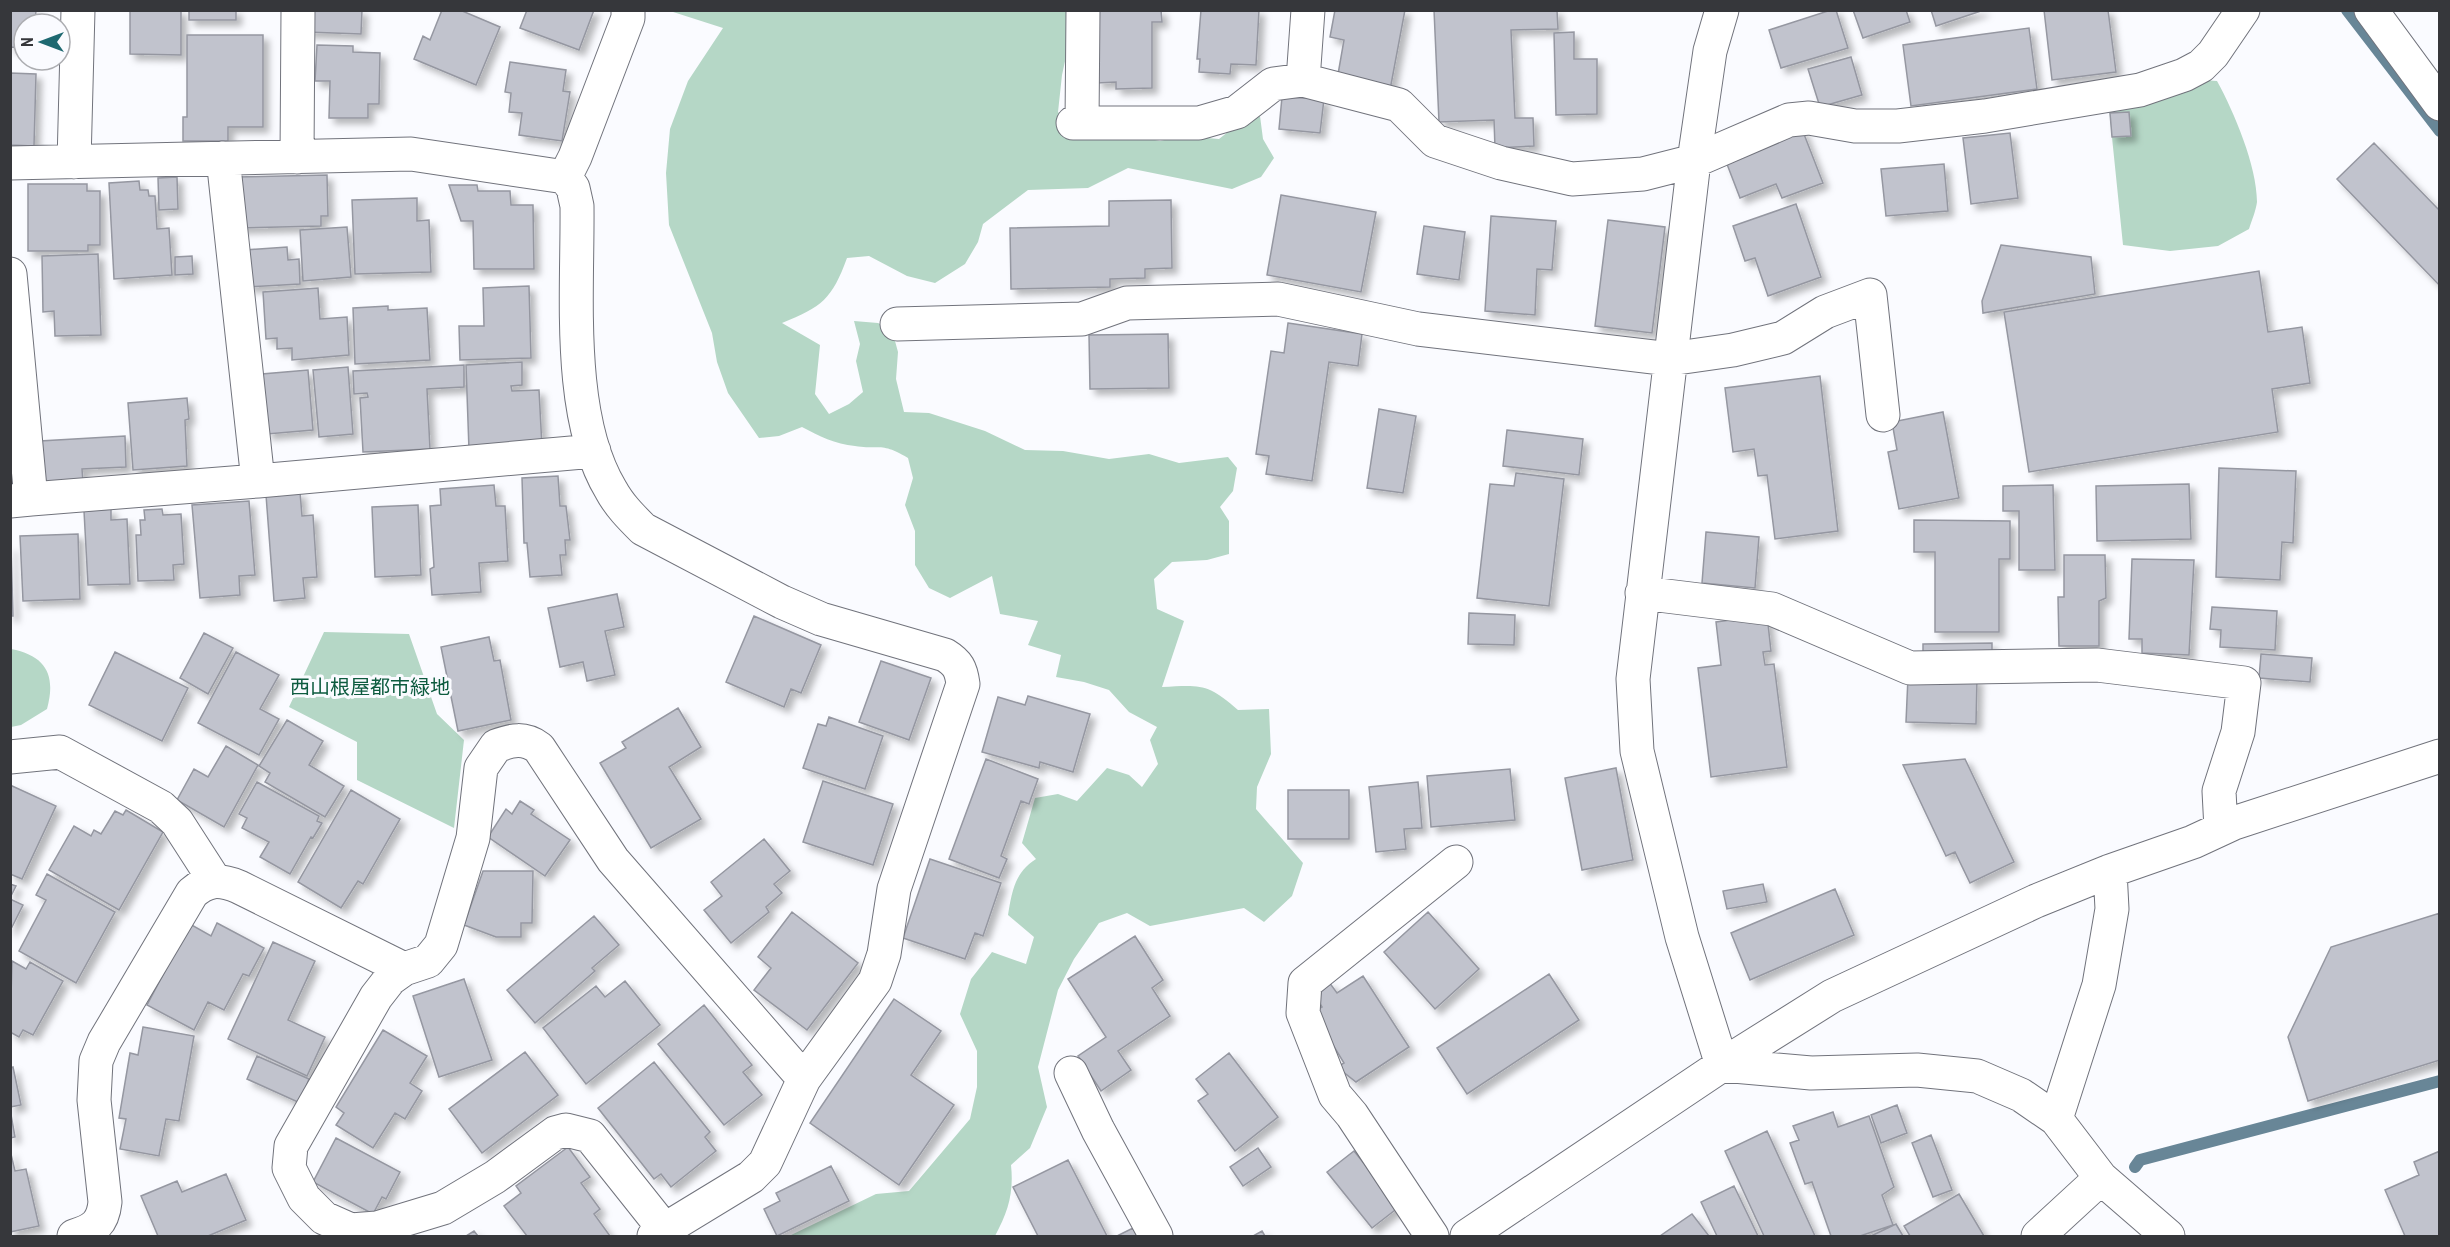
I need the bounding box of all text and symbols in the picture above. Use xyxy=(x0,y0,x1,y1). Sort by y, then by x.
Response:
north arrow xyxy=(12,12,72,72)
text: N xyxy=(18,37,37,47)
park label: 西山根屋都市緑地 xyxy=(290,675,450,699)

